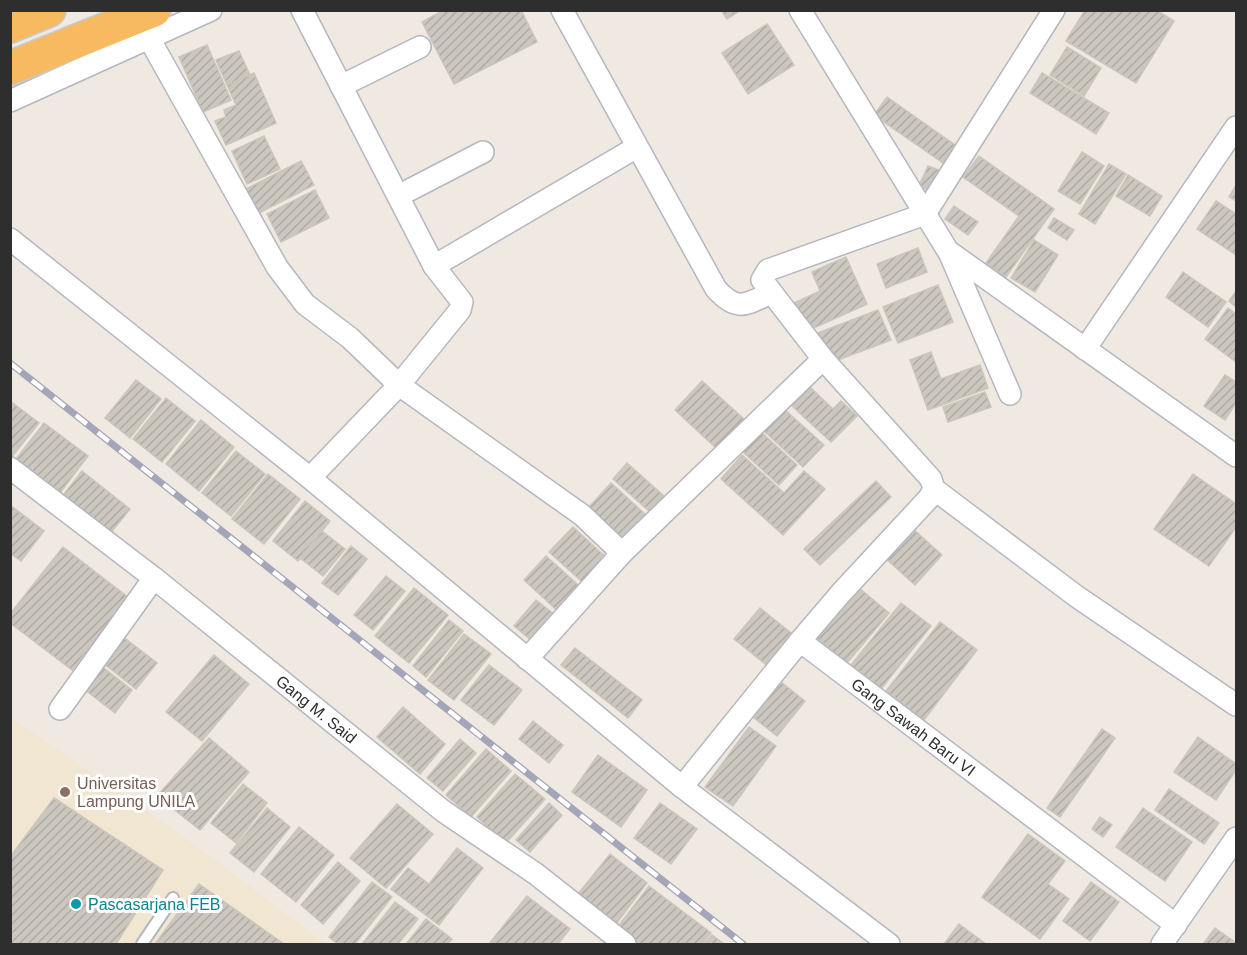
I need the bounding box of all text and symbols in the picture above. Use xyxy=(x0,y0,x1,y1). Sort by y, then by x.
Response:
street label: Gang M. Said xyxy=(273,672,360,747)
street label: Gang Sawah Baru VI xyxy=(848,675,978,779)
place label: Universitas Lampung UNILA xyxy=(77,775,196,810)
marker: Universitas Lampung UNILA xyxy=(58,785,72,799)
place label: Pascasarjana FEB xyxy=(88,896,221,913)
marker: Pascasarjana FEB xyxy=(69,897,83,911)

